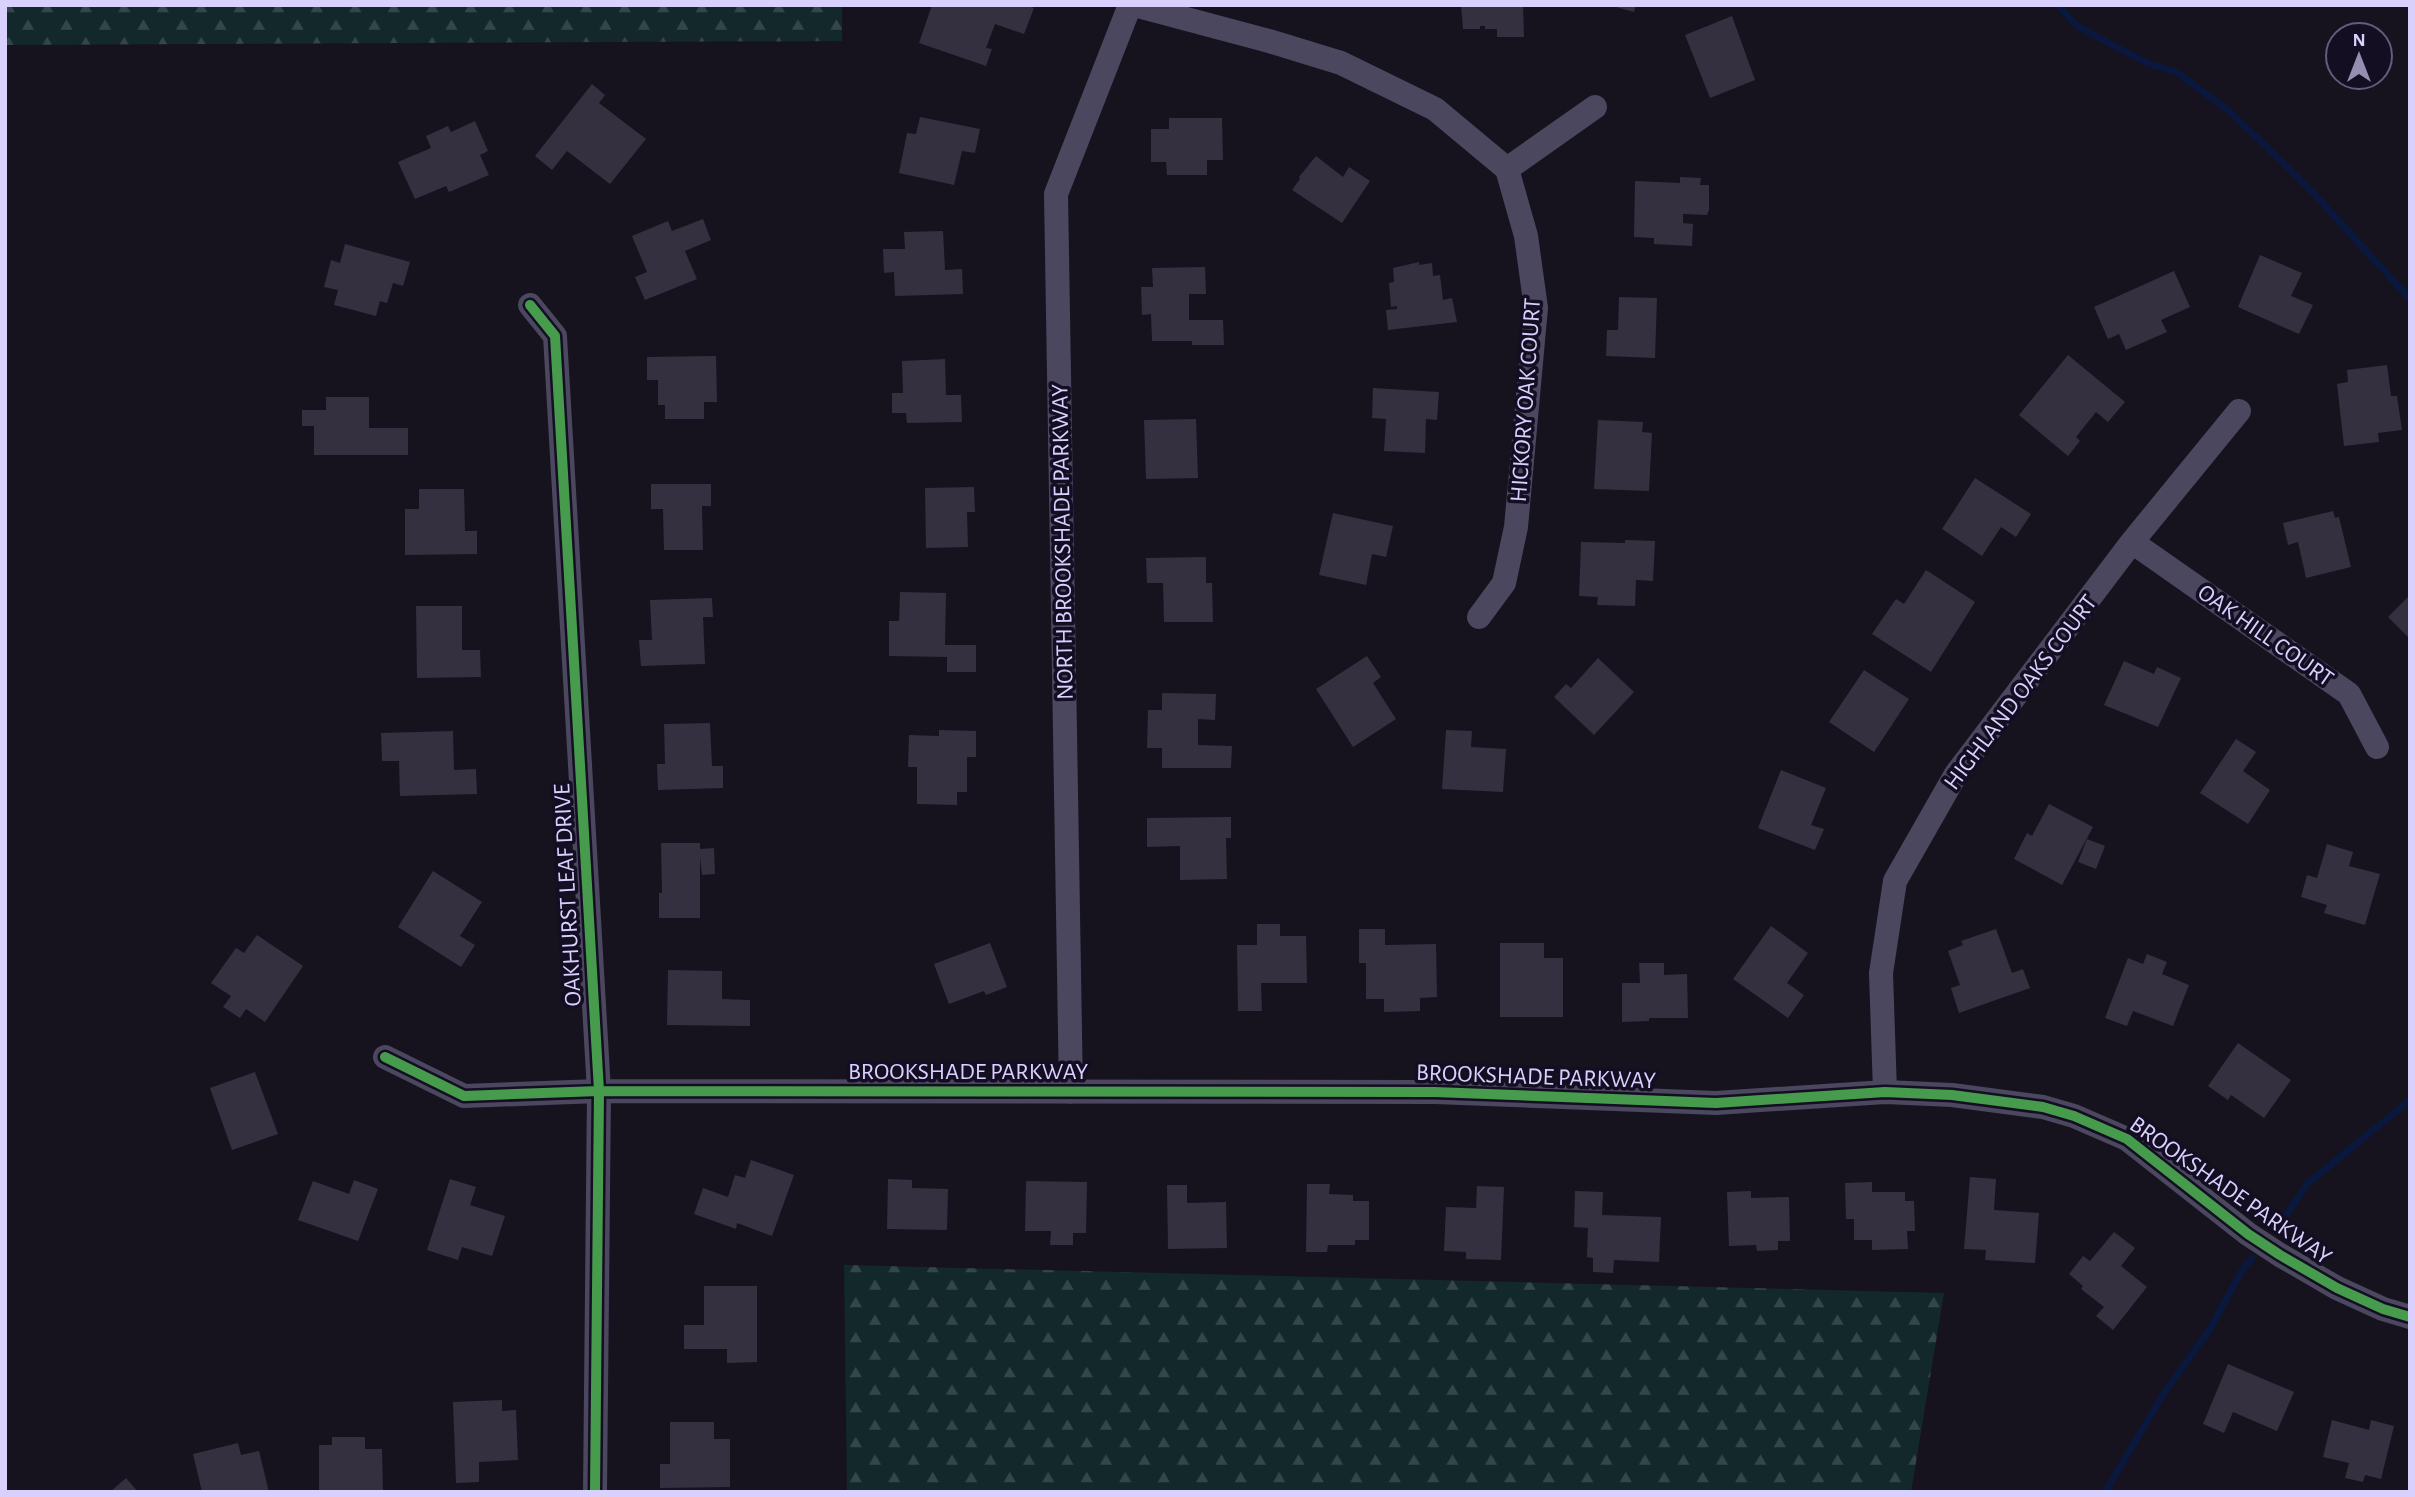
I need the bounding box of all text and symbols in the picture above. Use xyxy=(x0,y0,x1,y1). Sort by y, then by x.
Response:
north arrow xyxy=(2324,21,2394,91)
text: N xyxy=(2352,31,2366,50)
street label: HICKORY OAK COURT xyxy=(1507,297,1545,503)
street label: NORTH BROOKSHADE PARKWAY xyxy=(1048,384,1078,700)
street label: OAK HILL COURT xyxy=(2193,580,2338,692)
street label: HIGHLAND OAKS COURT xyxy=(1940,591,2102,794)
street label: OAKHURST LEAF DRIVE xyxy=(550,783,586,1007)
street label: BROOKSHADE PARKWAY xyxy=(848,1060,1088,1084)
street label: BROOKSHADE PARKWAY xyxy=(1416,1061,1657,1093)
street label: BROOKSHADE PARKWAY xyxy=(2125,1112,2336,1270)

